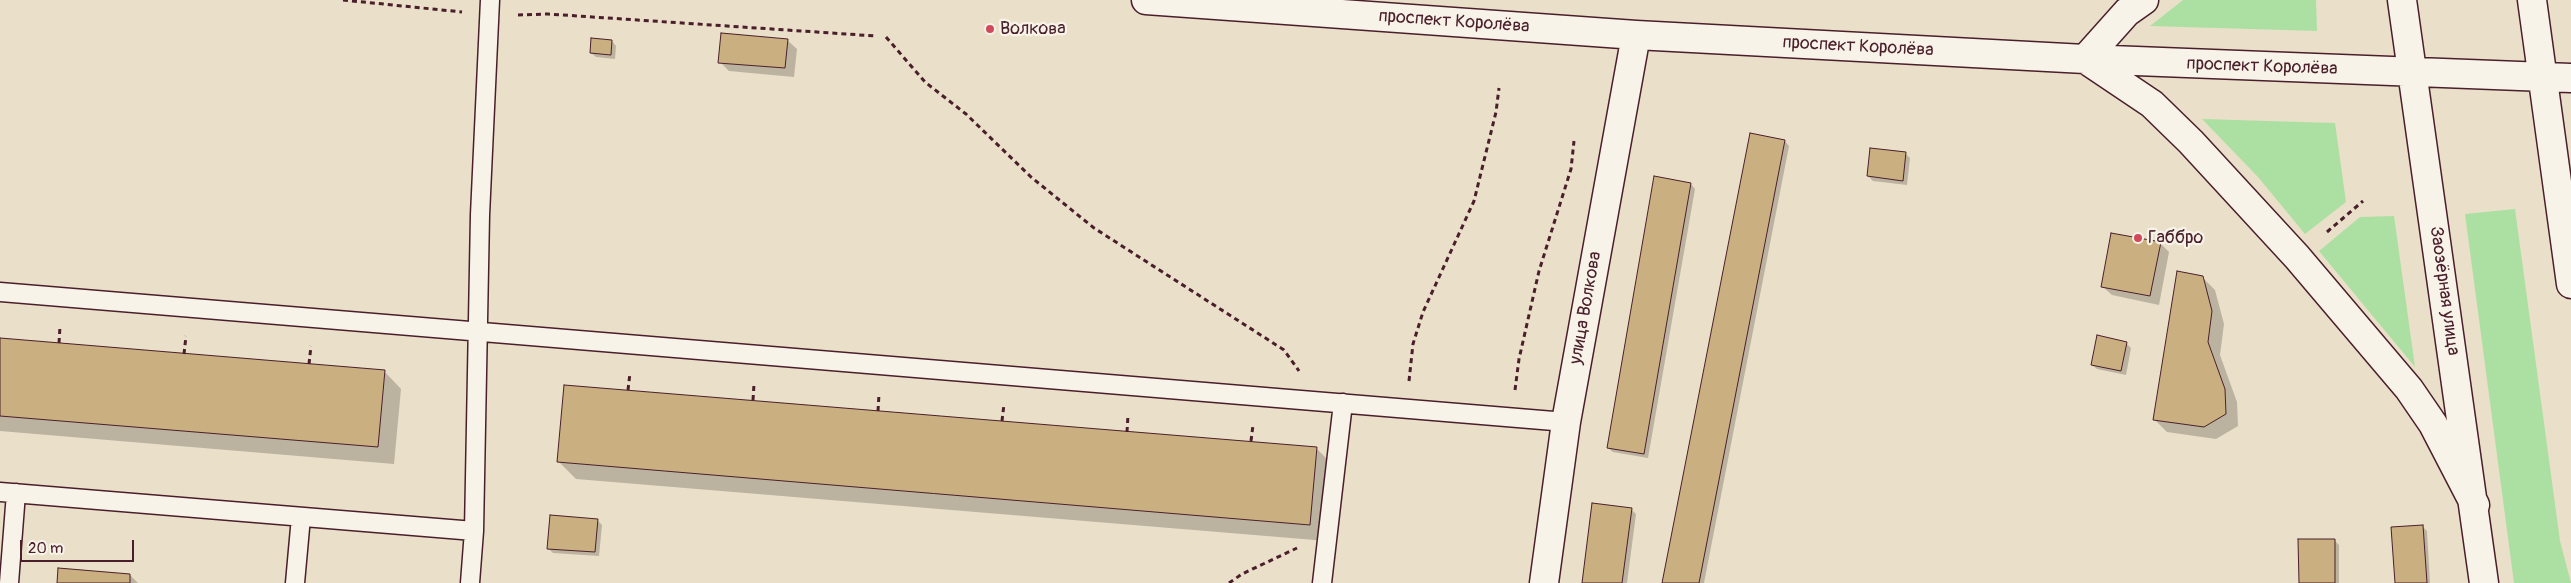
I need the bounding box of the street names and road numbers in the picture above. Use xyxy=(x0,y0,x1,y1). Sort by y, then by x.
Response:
street label: проспект Королёва xyxy=(1378,6,1530,38)
street label: проспект Королёва xyxy=(1782,32,1934,62)
street label: проспект Королёва xyxy=(2186,54,2338,80)
street label: Заозёрная улица xyxy=(2424,225,2464,357)
street label: улица Волкова xyxy=(1565,250,1607,366)

